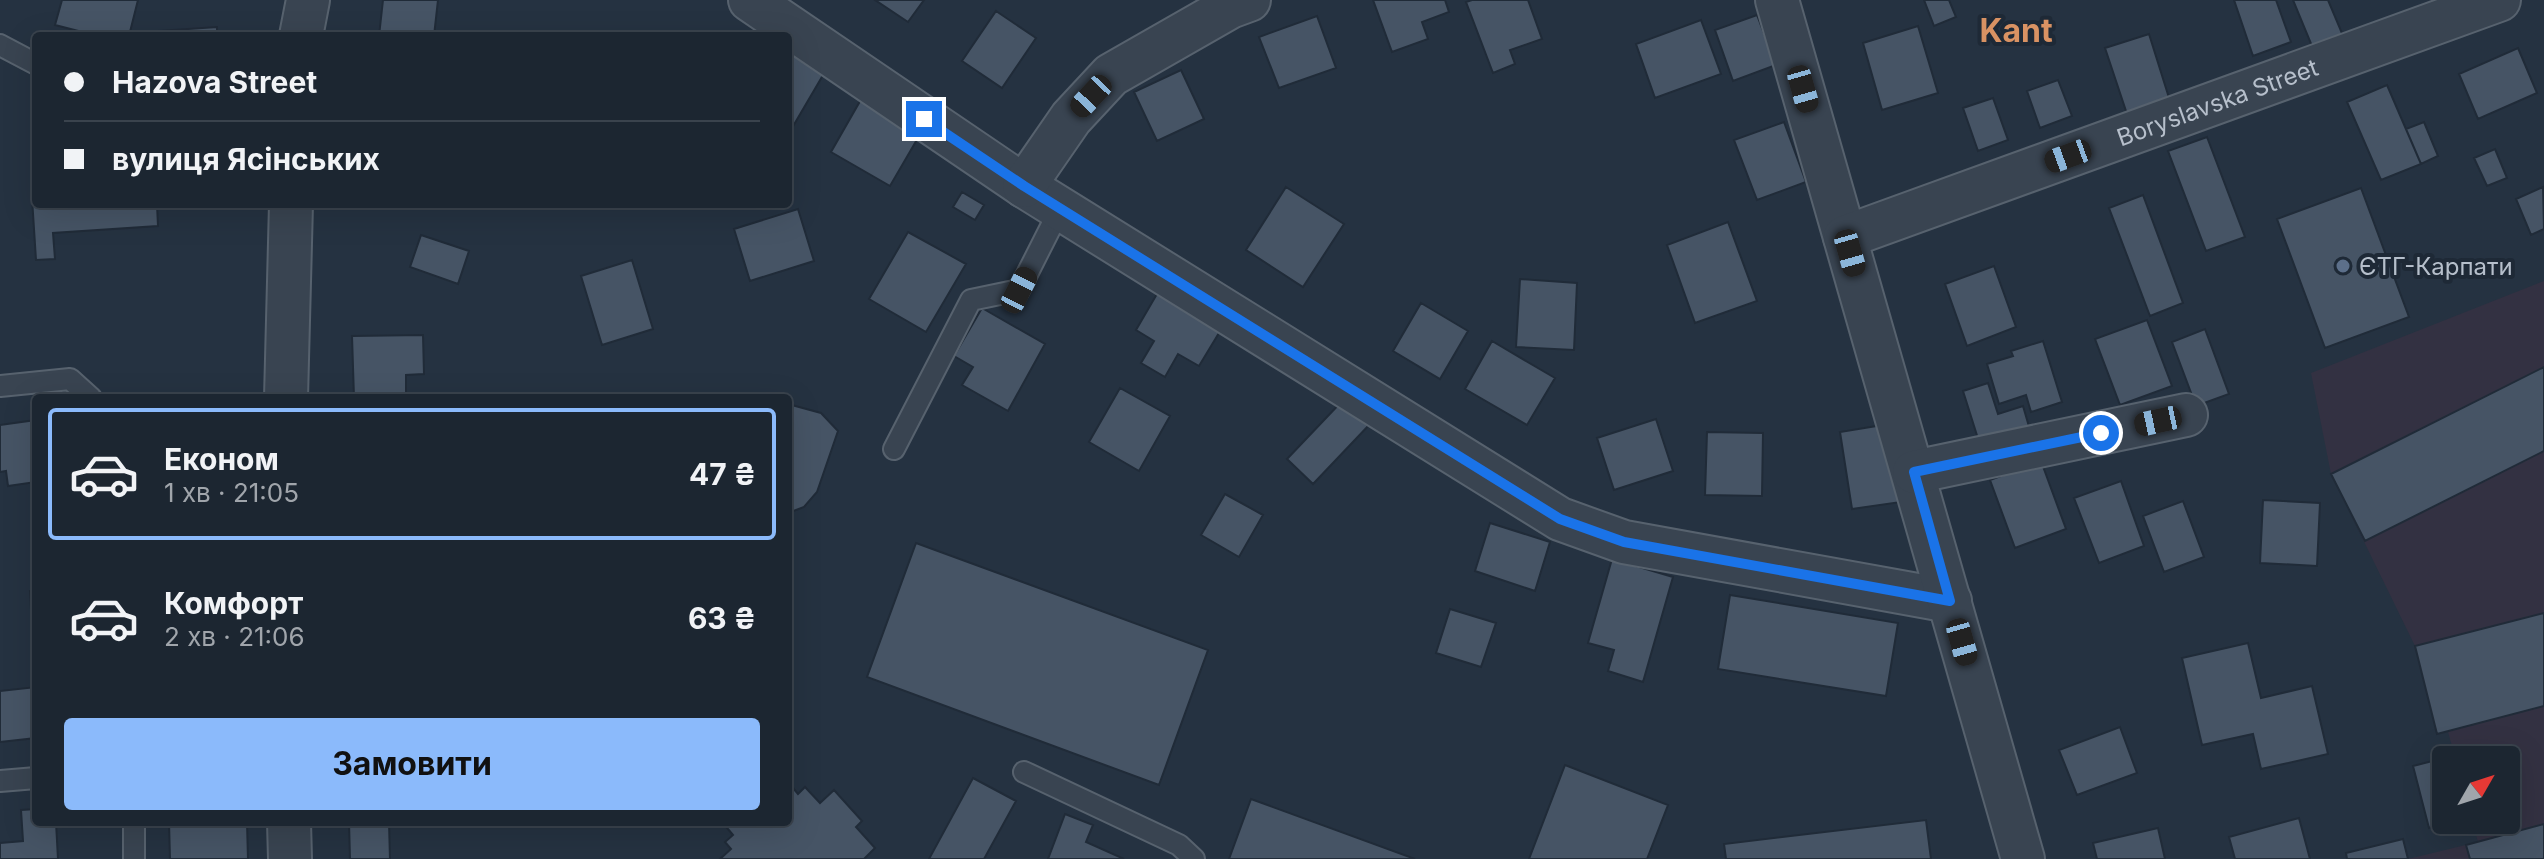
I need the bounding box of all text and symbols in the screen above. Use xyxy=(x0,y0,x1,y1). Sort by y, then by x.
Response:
district label: Kant xyxy=(1979,11,2053,50)
street label: Boryslavska Street xyxy=(2113,52,2322,152)
car xyxy=(1785,63,1821,115)
text: Hazova Street xyxy=(112,64,317,100)
car xyxy=(1066,70,1116,122)
route end xyxy=(906,101,942,137)
car xyxy=(2041,137,2095,175)
text: вулиця Ясінських xyxy=(112,141,380,177)
car xyxy=(1832,227,1868,279)
place label: ЄТГ-Карпати xyxy=(2359,252,2513,281)
marker: ЄТГ-Карпати xyxy=(2334,257,2352,275)
car xyxy=(997,263,1041,317)
car xyxy=(2132,404,2184,438)
route start xyxy=(2083,415,2119,451)
icon: car xyxy=(68,438,140,510)
text: Економ xyxy=(164,441,279,477)
text: 47 ₴ xyxy=(689,456,756,492)
text: 1 хв · 21:05 xyxy=(164,477,299,508)
icon: car xyxy=(68,582,140,654)
text: Комфорт xyxy=(164,585,303,621)
text: 63 ₴ xyxy=(688,600,756,636)
car xyxy=(1944,616,1980,668)
text: 2 хв · 21:06 xyxy=(164,621,305,652)
button: Замовити xyxy=(64,718,760,810)
north arrow xyxy=(2432,746,2520,834)
map controls xyxy=(2432,746,2520,834)

